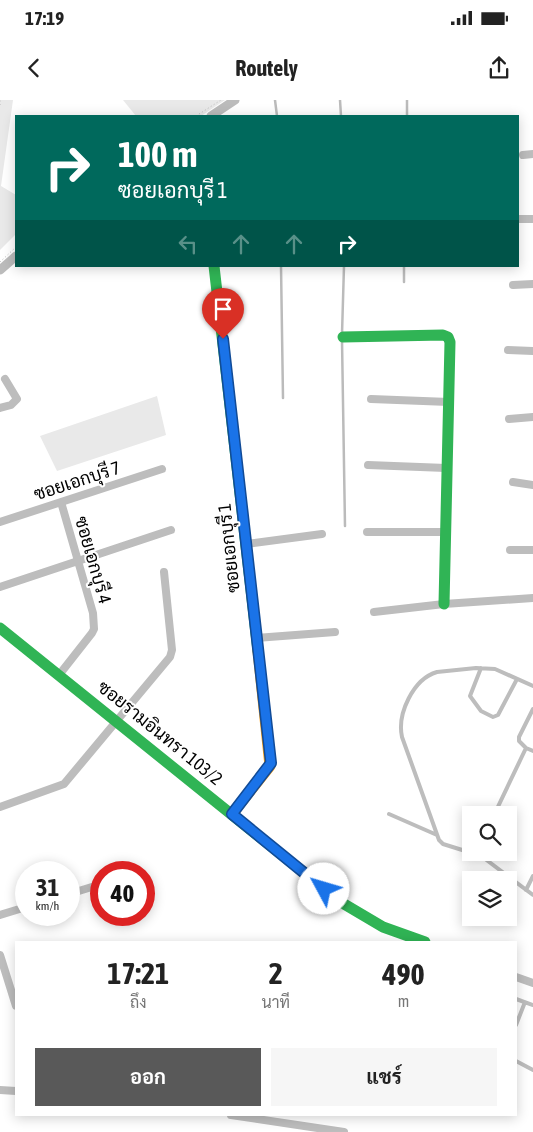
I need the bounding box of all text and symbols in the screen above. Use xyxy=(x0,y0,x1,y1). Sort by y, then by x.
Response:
text: 17:19 xyxy=(25,7,64,29)
icon: back xyxy=(20,54,48,82)
icon: share xyxy=(485,54,513,82)
text: Routely xyxy=(235,55,298,81)
text: 100 m xyxy=(118,134,197,174)
icon: right xyxy=(35,135,100,200)
text: ซอยเอกบุรี 1 xyxy=(118,177,228,203)
icon: left xyxy=(174,230,202,258)
icon: ahead xyxy=(227,230,255,258)
icon: ahead xyxy=(280,230,308,258)
icon: right xyxy=(333,230,361,258)
pin xyxy=(202,288,244,339)
icon: arrive xyxy=(209,295,237,323)
street label: ซอยเอกบุรี 7 xyxy=(30,455,123,506)
street label: ซอยเอกบุรี 1 xyxy=(211,502,246,594)
street label: ซอยเอกบุรี 4 xyxy=(69,513,118,606)
street label: ซอยรามอินทรา 103/2 xyxy=(94,676,227,789)
map controls xyxy=(462,806,517,926)
button: search xyxy=(462,806,517,861)
speed limit sign: 40 xyxy=(90,861,155,926)
position arrow xyxy=(297,862,349,914)
button: layers xyxy=(462,871,517,926)
text: 31 xyxy=(36,873,59,901)
text: km/h xyxy=(36,899,59,913)
text: 17:21 xyxy=(107,956,169,990)
text: 2 xyxy=(269,956,283,990)
text: 490 xyxy=(382,957,425,991)
text: m xyxy=(398,992,409,1010)
text: ถึง xyxy=(130,993,147,1011)
text: นาที xyxy=(261,993,290,1011)
button: ออก xyxy=(35,1048,261,1106)
button: แชร์ xyxy=(271,1048,497,1106)

